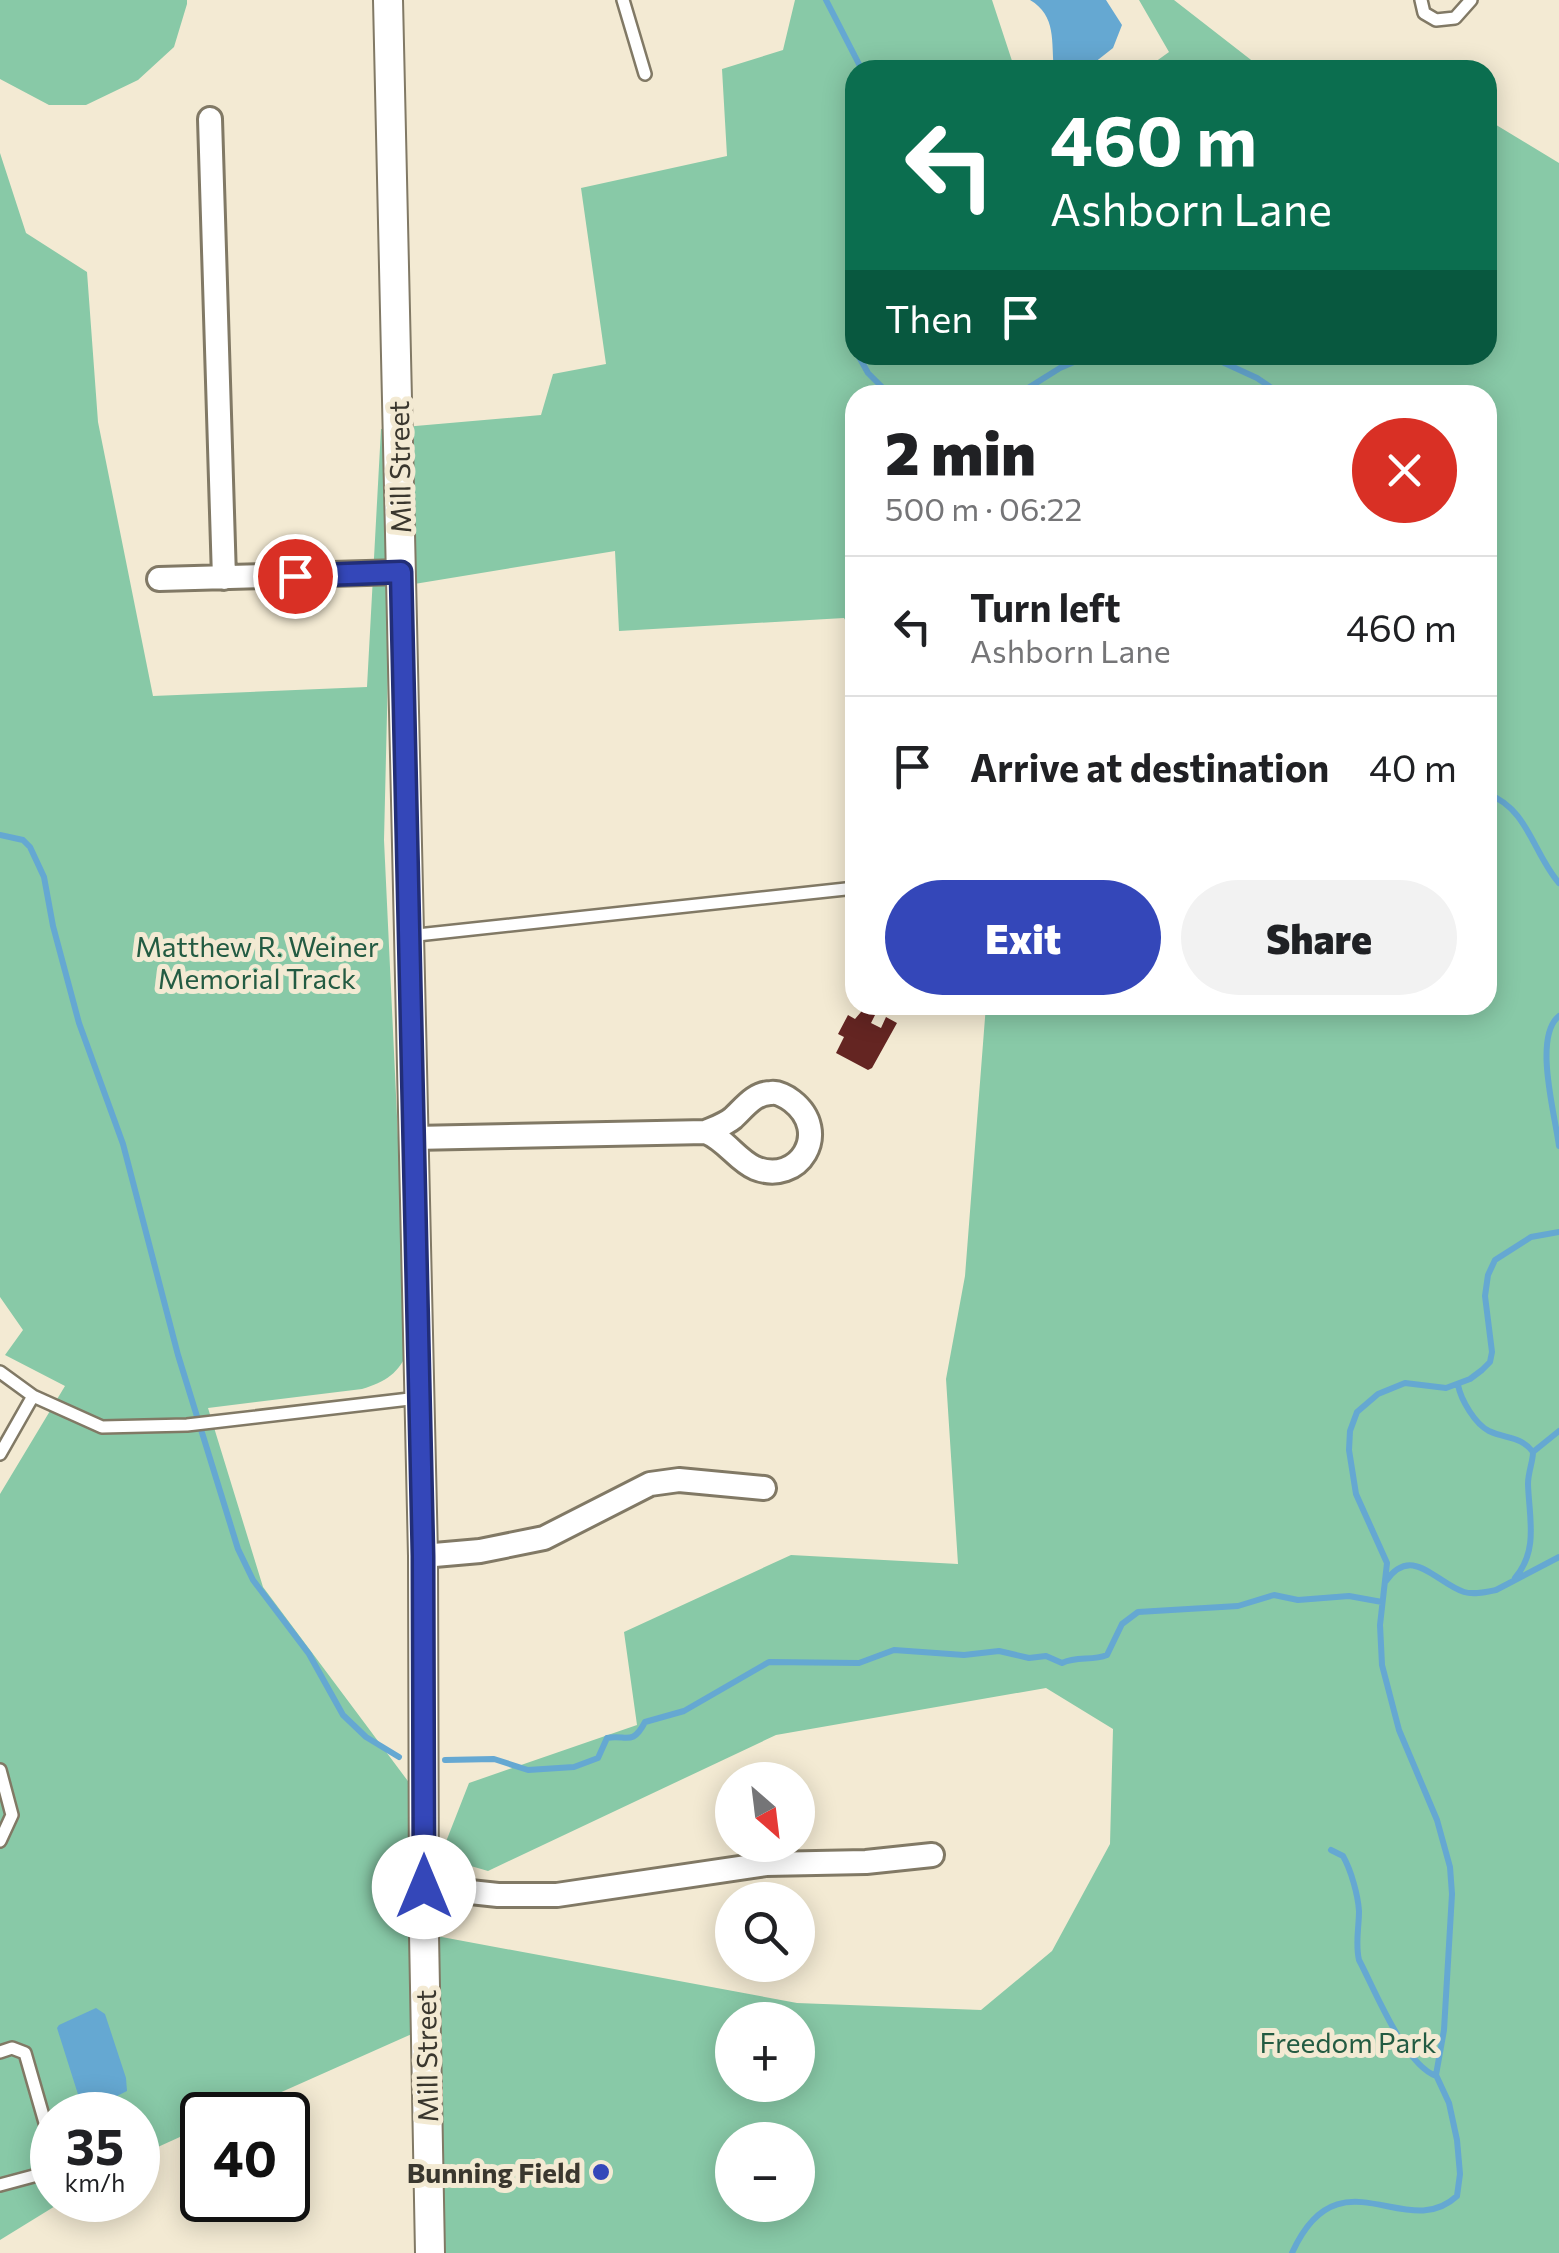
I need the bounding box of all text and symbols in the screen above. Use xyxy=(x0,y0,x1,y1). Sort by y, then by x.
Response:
text: 460 m xyxy=(1050,95,1257,180)
icon: left xyxy=(885,100,1015,230)
text: Ashborn Lane xyxy=(1050,180,1332,235)
icon: arrive xyxy=(993,290,1048,345)
text: Then xyxy=(885,294,973,341)
street label: Mill Street xyxy=(381,400,417,534)
text: 2 min xyxy=(885,414,1036,487)
button: close xyxy=(1352,418,1457,523)
text: 500 m · 06:22 xyxy=(885,488,1082,528)
pin xyxy=(253,534,338,619)
icon: arrive xyxy=(268,549,323,604)
text: Turn left xyxy=(970,583,1121,630)
icon: left xyxy=(885,599,940,654)
text: 460 m xyxy=(1346,603,1457,650)
text: Ashborn Lane xyxy=(970,630,1171,670)
icon: arrive xyxy=(885,739,940,794)
text: Arrive at destination xyxy=(970,743,1329,790)
text: 40 m xyxy=(1369,743,1457,790)
button: Exit xyxy=(885,880,1161,995)
button: Share xyxy=(1181,880,1457,995)
park label: Matthew R. Weiner Memorial Track xyxy=(135,929,379,995)
north arrow xyxy=(715,1762,815,1862)
map controls xyxy=(715,1762,815,2222)
position arrow xyxy=(372,1835,476,1939)
button: search xyxy=(715,1882,815,1982)
street label: Mill Street xyxy=(408,1989,444,2123)
button: + xyxy=(715,2002,815,2102)
park label: Freedom Park xyxy=(1259,2025,1437,2059)
speed limit sign: 40 xyxy=(180,2092,310,2222)
text: 35 xyxy=(66,2114,124,2175)
button: − xyxy=(715,2122,815,2222)
place label: Bunning Field xyxy=(407,2155,581,2189)
marker: Bunning Field xyxy=(590,2161,612,2183)
text: km/h xyxy=(65,2167,125,2197)

